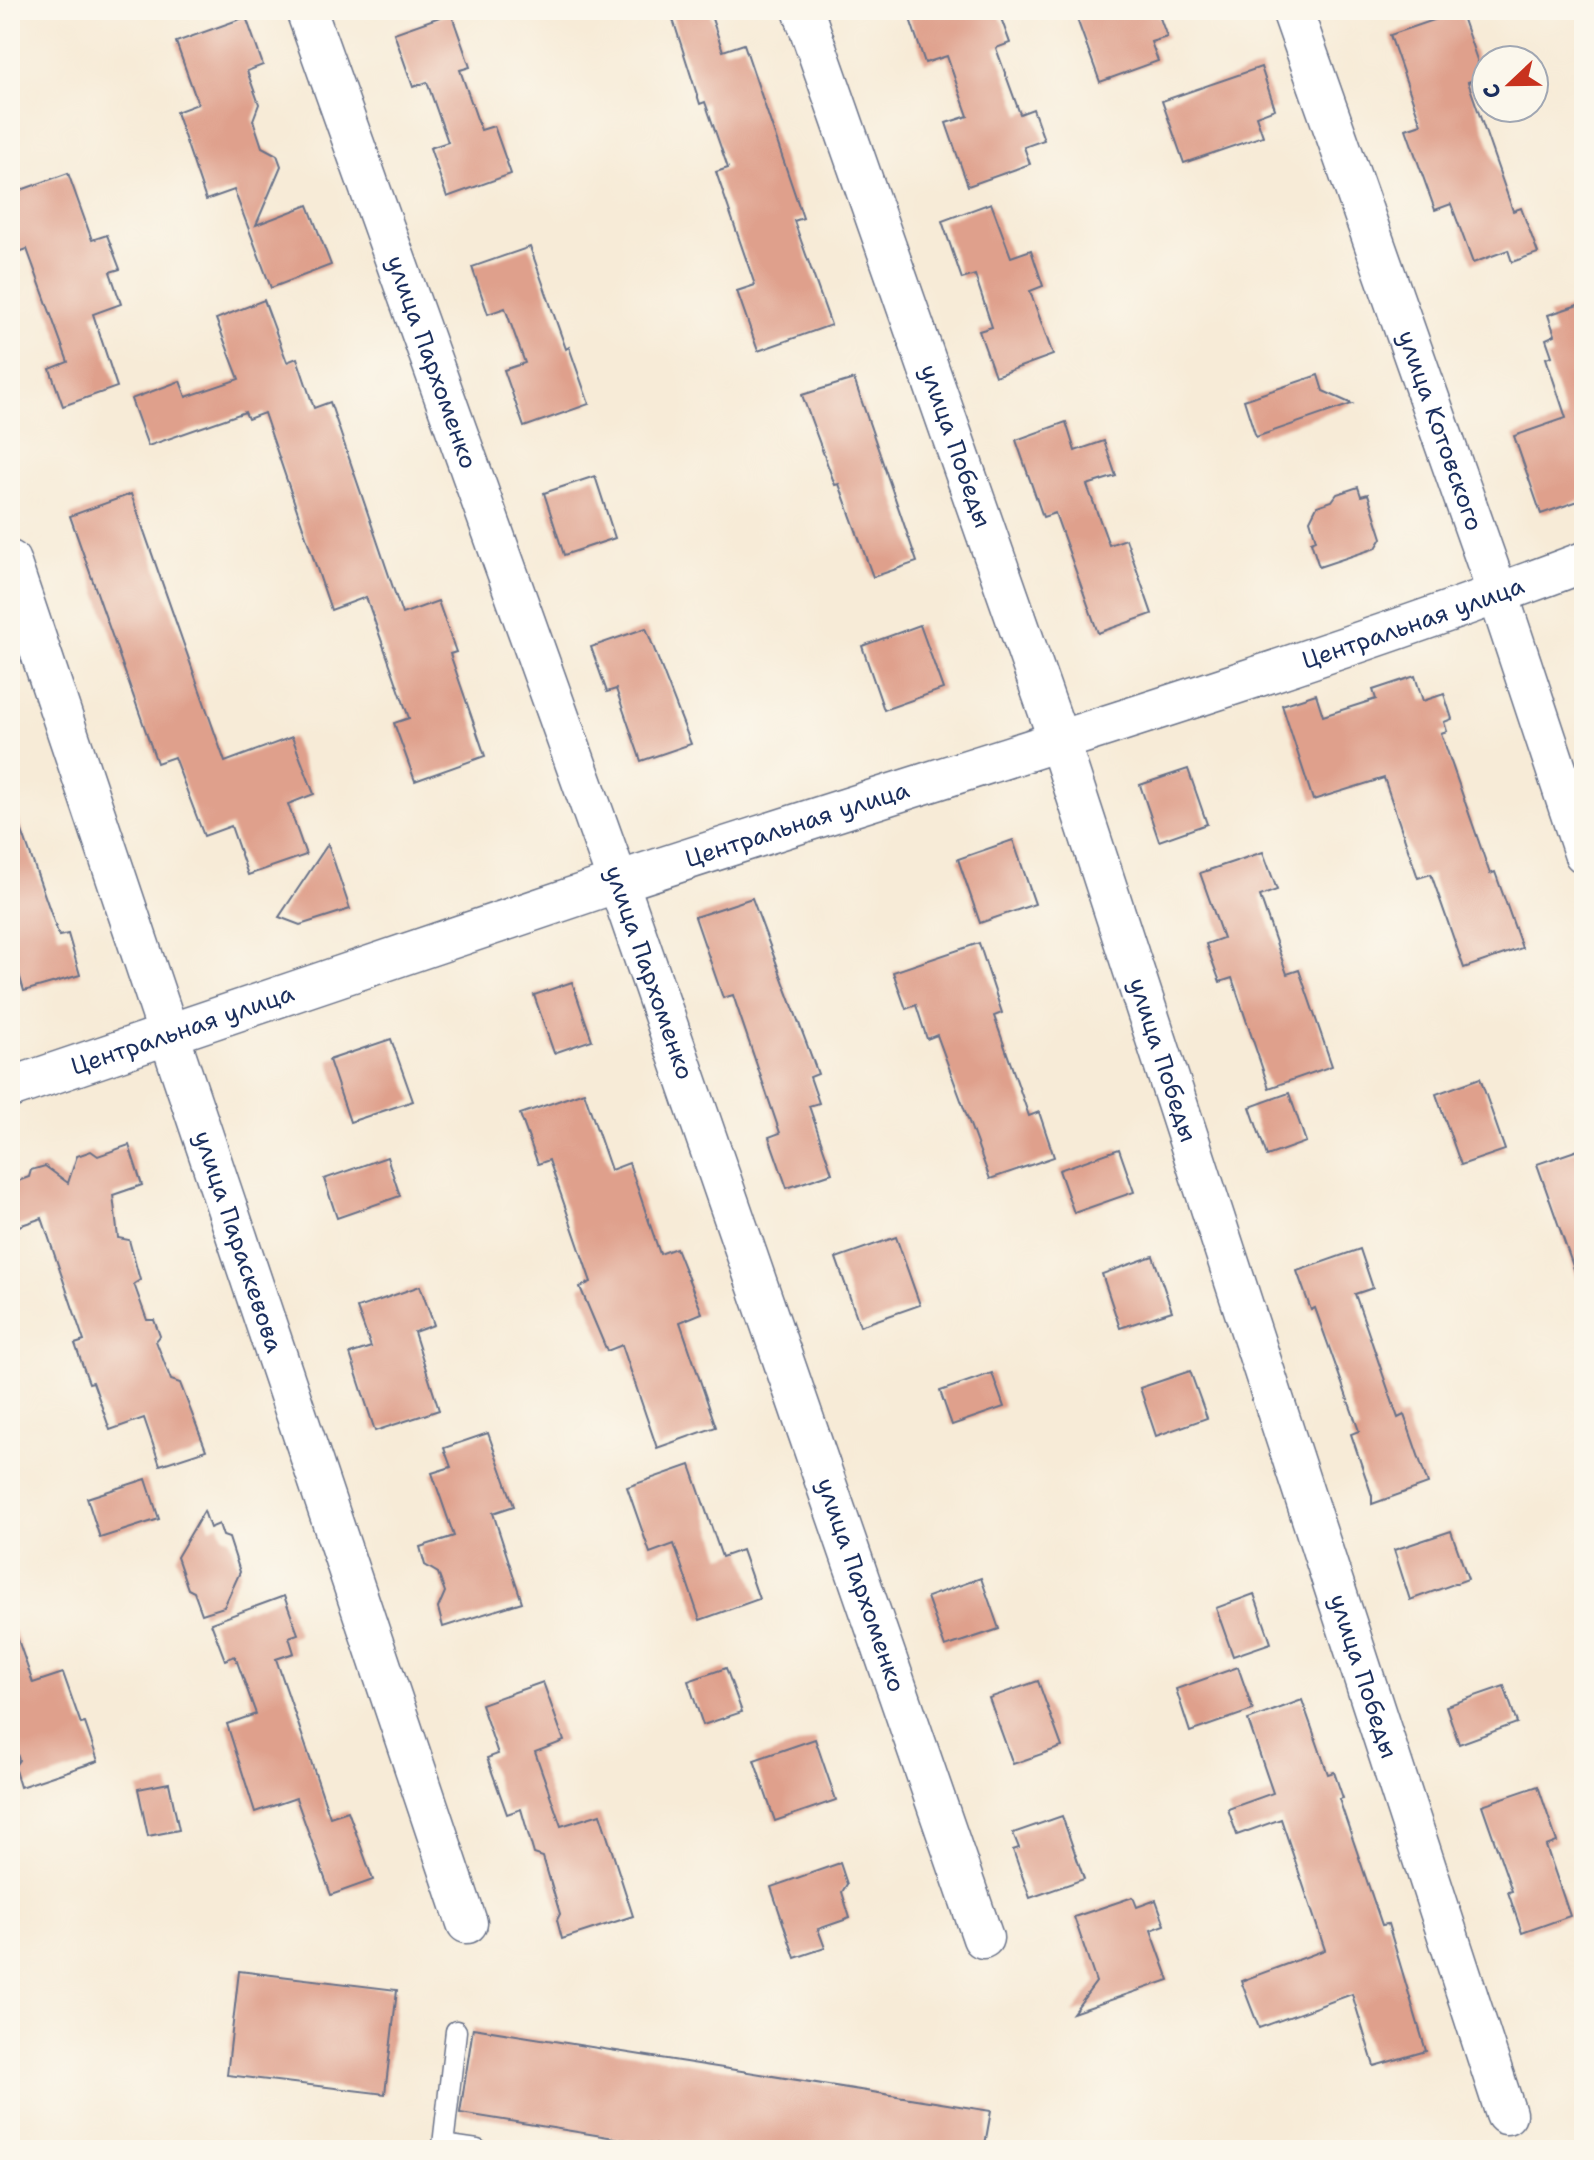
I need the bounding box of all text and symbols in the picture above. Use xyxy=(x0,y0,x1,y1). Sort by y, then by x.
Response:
north arrow xyxy=(1470,44,1550,124)
text: С xyxy=(1476,80,1508,103)
street label: улица Пархоменко xyxy=(379,251,485,473)
street label: улица Котовского xyxy=(1390,326,1490,535)
street label: улица Победы xyxy=(912,360,999,532)
street label: Центральная улица xyxy=(1297,569,1529,677)
street label: Центральная улица xyxy=(681,774,913,875)
street label: улица Пархоменко xyxy=(597,861,701,1084)
street label: улица Победы xyxy=(1121,974,1204,1146)
street label: Центральная улица xyxy=(67,977,298,1083)
street label: улица Параскевова xyxy=(186,1127,291,1357)
street label: улица Пархоменко xyxy=(809,1474,913,1696)
street label: улица Победы xyxy=(1322,1590,1405,1762)

